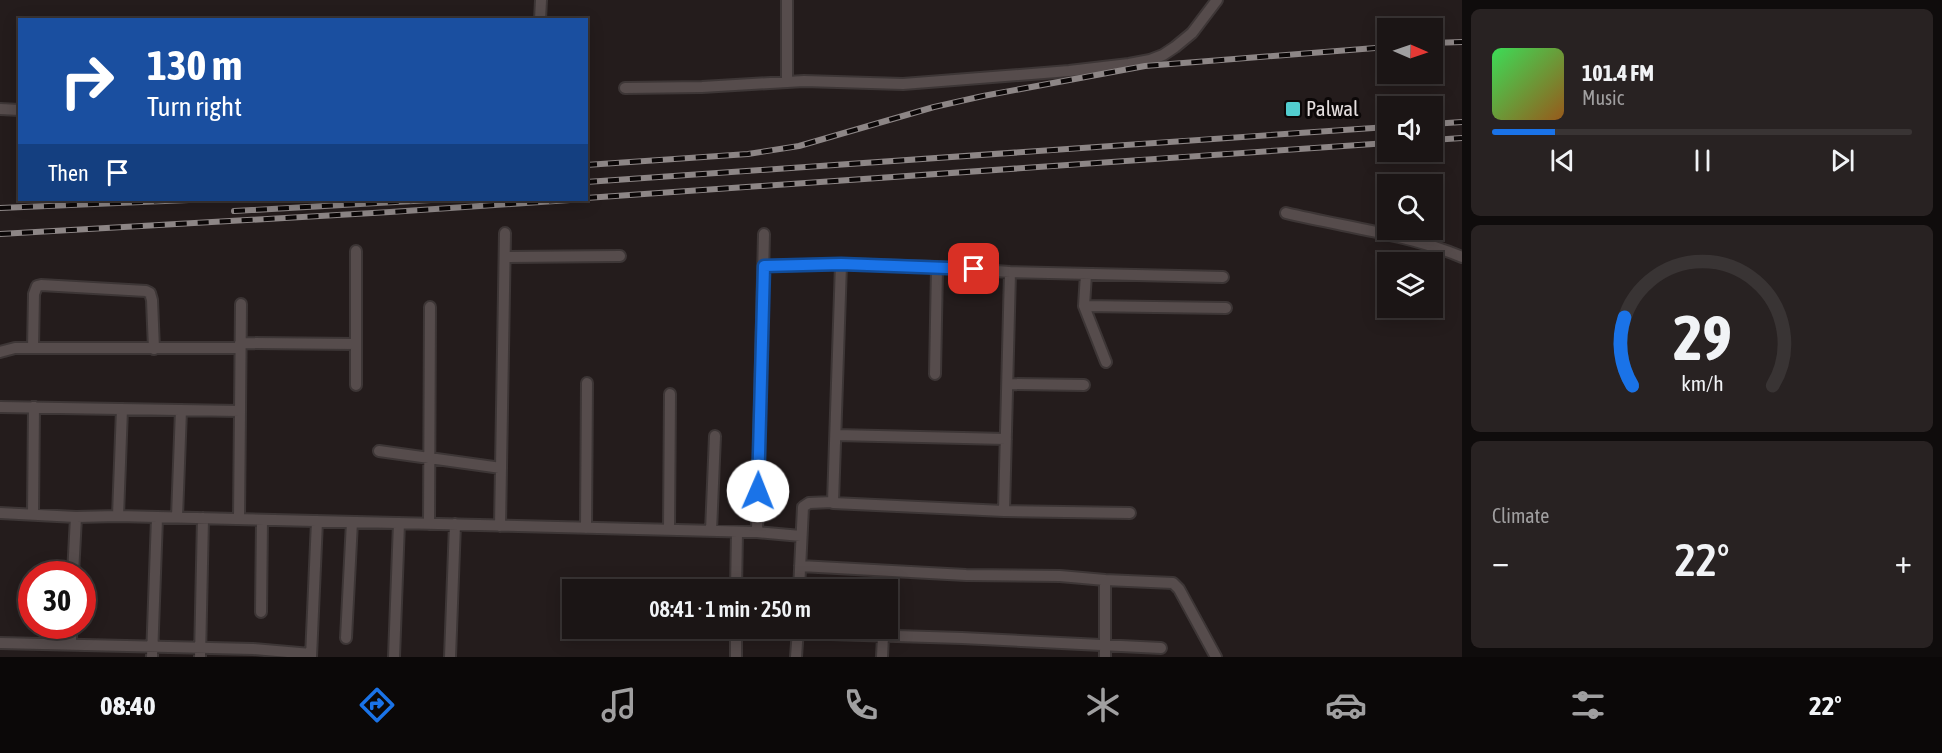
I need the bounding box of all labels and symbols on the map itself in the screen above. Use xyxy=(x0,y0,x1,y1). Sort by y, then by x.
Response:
north arrow xyxy=(1377,18,1443,84)
place label: Palwal xyxy=(1306,96,1359,120)
marker: Palwal xyxy=(1284,100,1302,118)
pin xyxy=(948,243,999,294)
position arrow xyxy=(726,459,790,523)
speed limit sign: 30 xyxy=(18,561,96,639)

